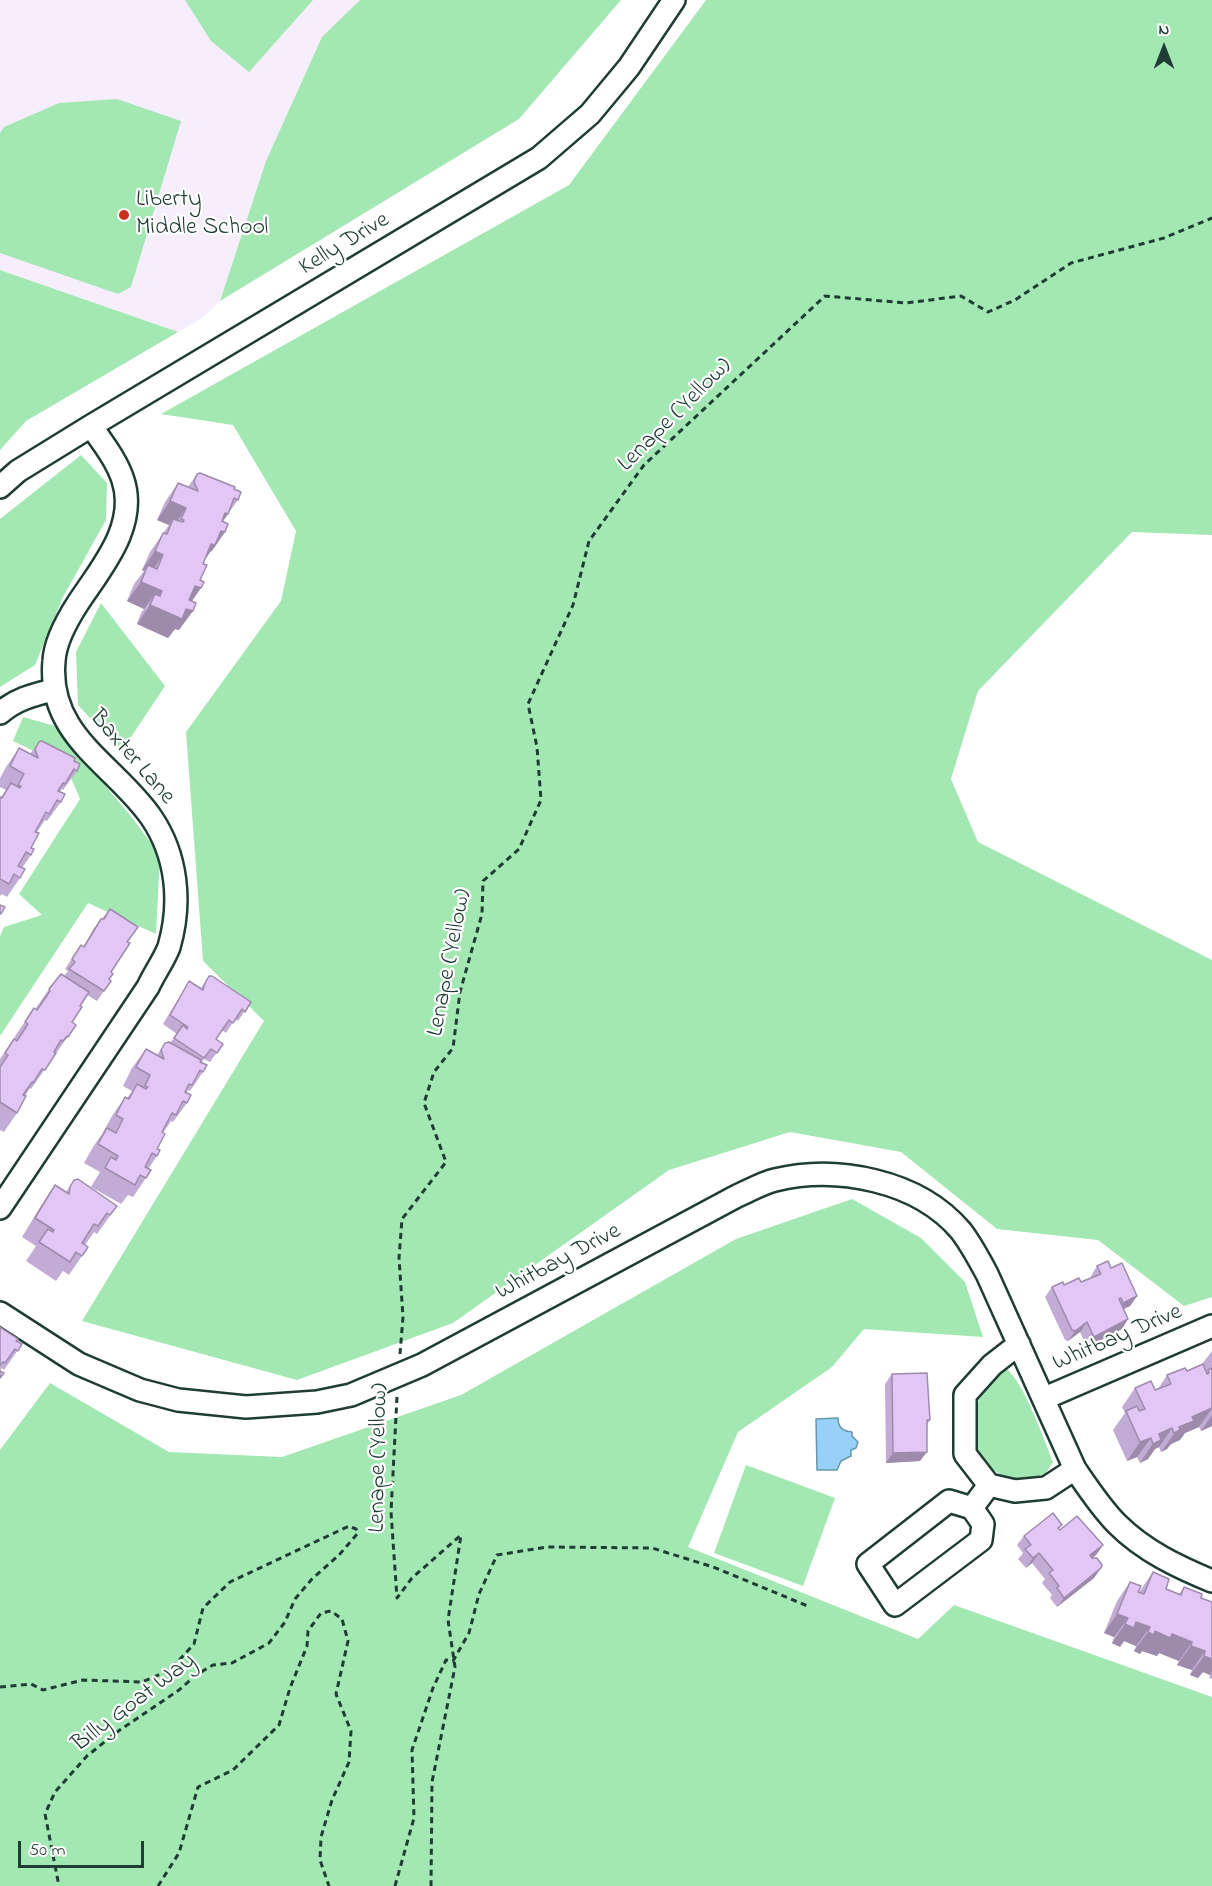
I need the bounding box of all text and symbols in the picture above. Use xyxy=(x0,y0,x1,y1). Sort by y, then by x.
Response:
north arrow xyxy=(1134,18,1194,78)
text: N xyxy=(1159,18,1169,42)
place label: Liberty Middle School xyxy=(136,187,268,243)
street label: Kelly Drive xyxy=(295,207,395,283)
marker: Liberty Middle School xyxy=(117,208,131,222)
street label: Lenape (Yellow) xyxy=(613,353,739,479)
street label: Baxter Lane xyxy=(82,705,180,811)
street label: Lenape (Yellow) xyxy=(423,887,479,1039)
street label: Whitbay Drive xyxy=(492,1218,626,1308)
street label: Whitbay Drive xyxy=(1049,1299,1187,1379)
street label: Lenape (Yellow) xyxy=(364,1383,396,1533)
street label: Billy Goat Way xyxy=(68,1648,202,1760)
scale bar xyxy=(21,1829,147,1867)
text: 50 m xyxy=(29,1838,66,1864)

